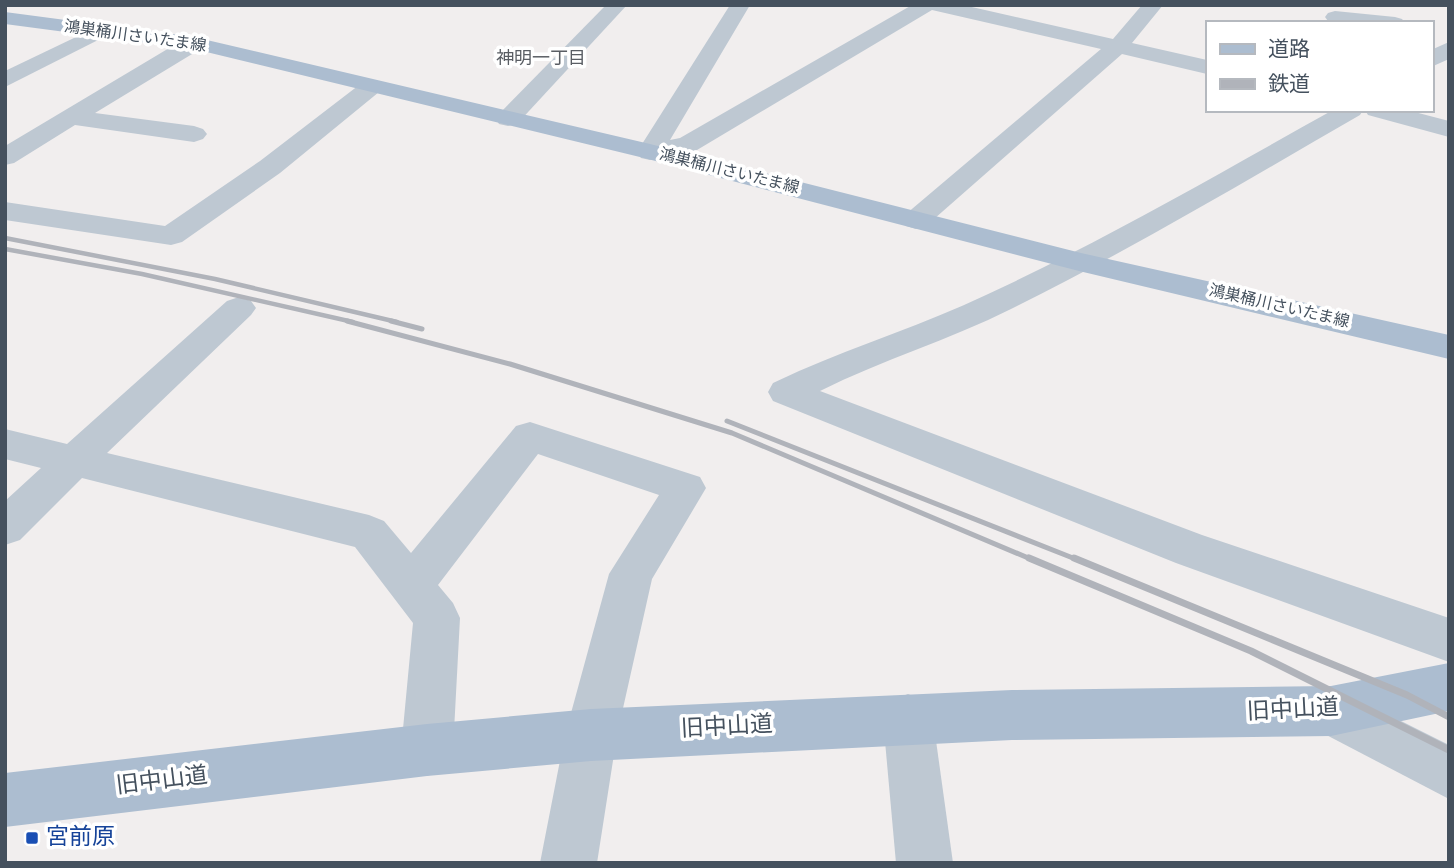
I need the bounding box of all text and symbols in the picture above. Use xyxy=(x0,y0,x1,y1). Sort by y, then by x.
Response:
street label: 鴻巣桶川さいたま線 xyxy=(63,17,207,57)
legend xyxy=(1206,21,1433,112)
text: 道路 xyxy=(1268,37,1310,64)
district label: 神明一丁目 xyxy=(496,48,586,71)
text: 鉄道 xyxy=(1268,72,1310,99)
street label: 鴻巣桶川さいたま線 xyxy=(657,145,801,199)
street label: 鴻巣桶川さいたま線 xyxy=(1207,281,1351,333)
street label: 旧中山道 xyxy=(1246,694,1340,728)
street label: 旧中山道 xyxy=(680,711,774,745)
street label: 旧中山道 xyxy=(115,762,209,802)
place label: 宮前原 xyxy=(46,824,115,853)
marker: 宮前原 xyxy=(24,830,40,846)

